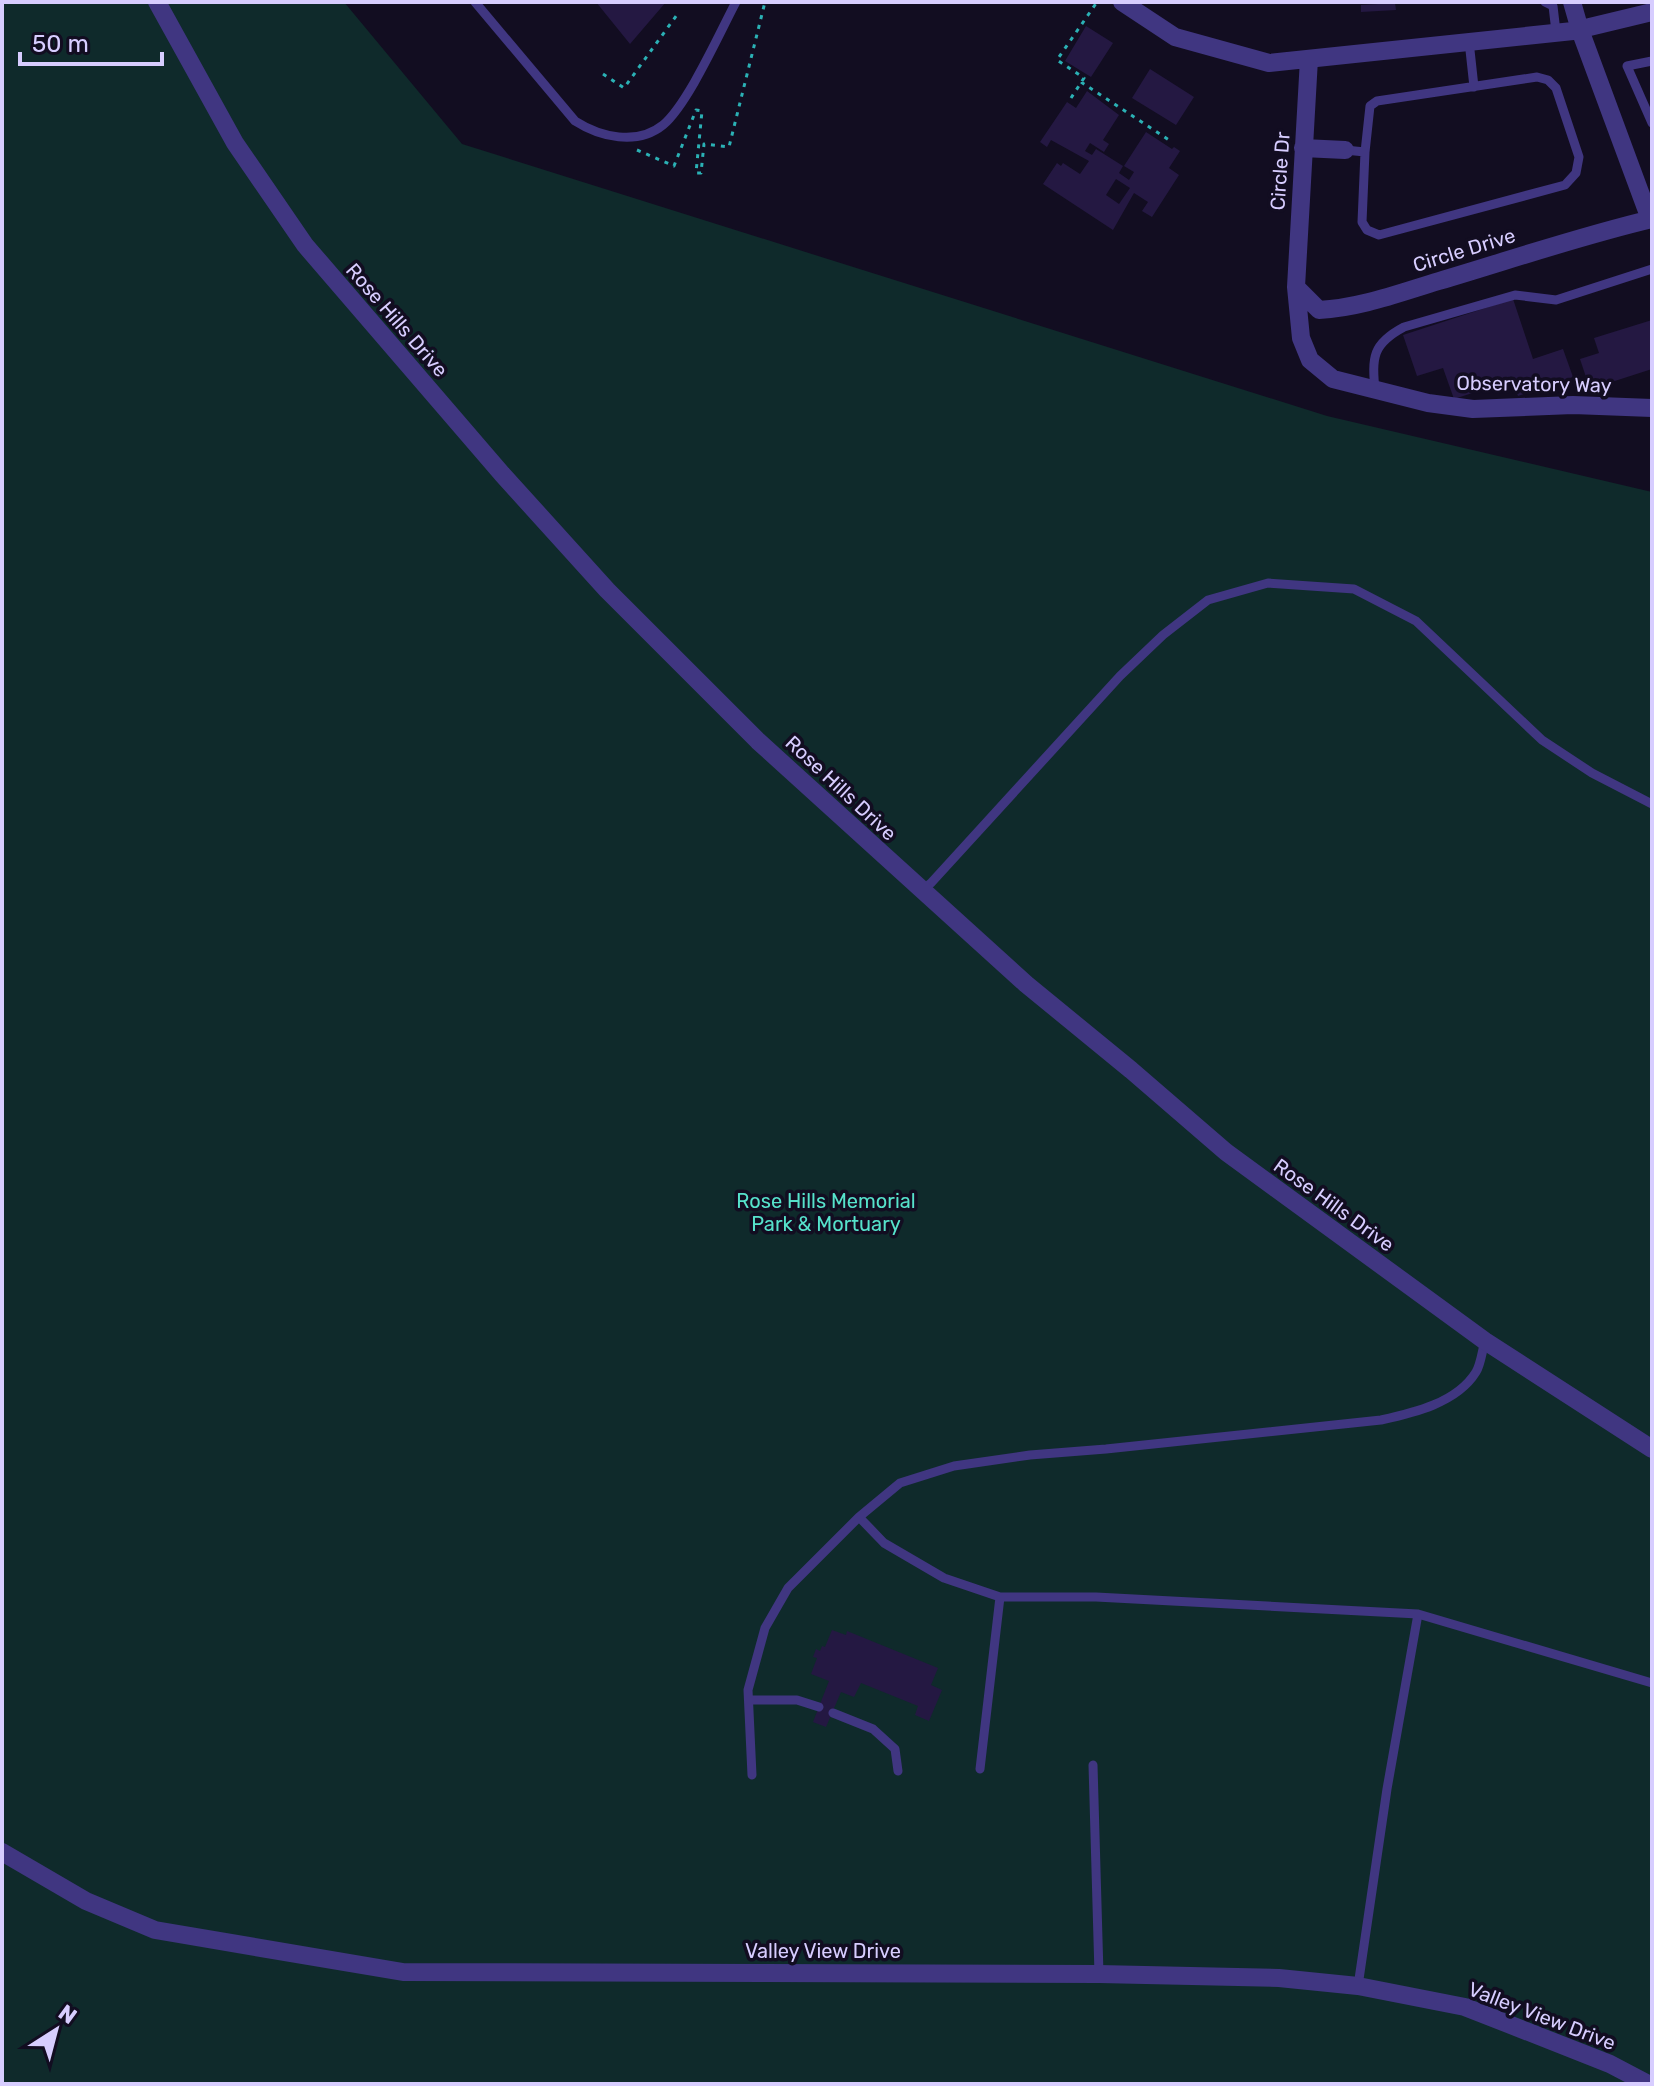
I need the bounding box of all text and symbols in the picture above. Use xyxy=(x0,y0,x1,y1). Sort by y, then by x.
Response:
scale bar xyxy=(20,16,162,66)
text: 50 m xyxy=(32,30,89,58)
street label: Circle Dr xyxy=(1265,130,1295,211)
street label: Circle Drive xyxy=(1410,223,1518,277)
street label: Rose Hills Drive xyxy=(341,258,453,382)
street label: Observatory Way xyxy=(1456,371,1612,397)
street label: Rose Hills Drive xyxy=(781,731,901,845)
street label: Rose Hills Drive xyxy=(1269,1153,1399,1257)
park label: Rose Hills Memorial Park & Mortuary xyxy=(736,1189,916,1236)
street label: Valley View Drive xyxy=(745,1939,901,1963)
street label: Valley View Drive xyxy=(1465,1977,1619,2055)
north arrow xyxy=(16,1990,96,2070)
text: N xyxy=(53,1999,82,2030)

